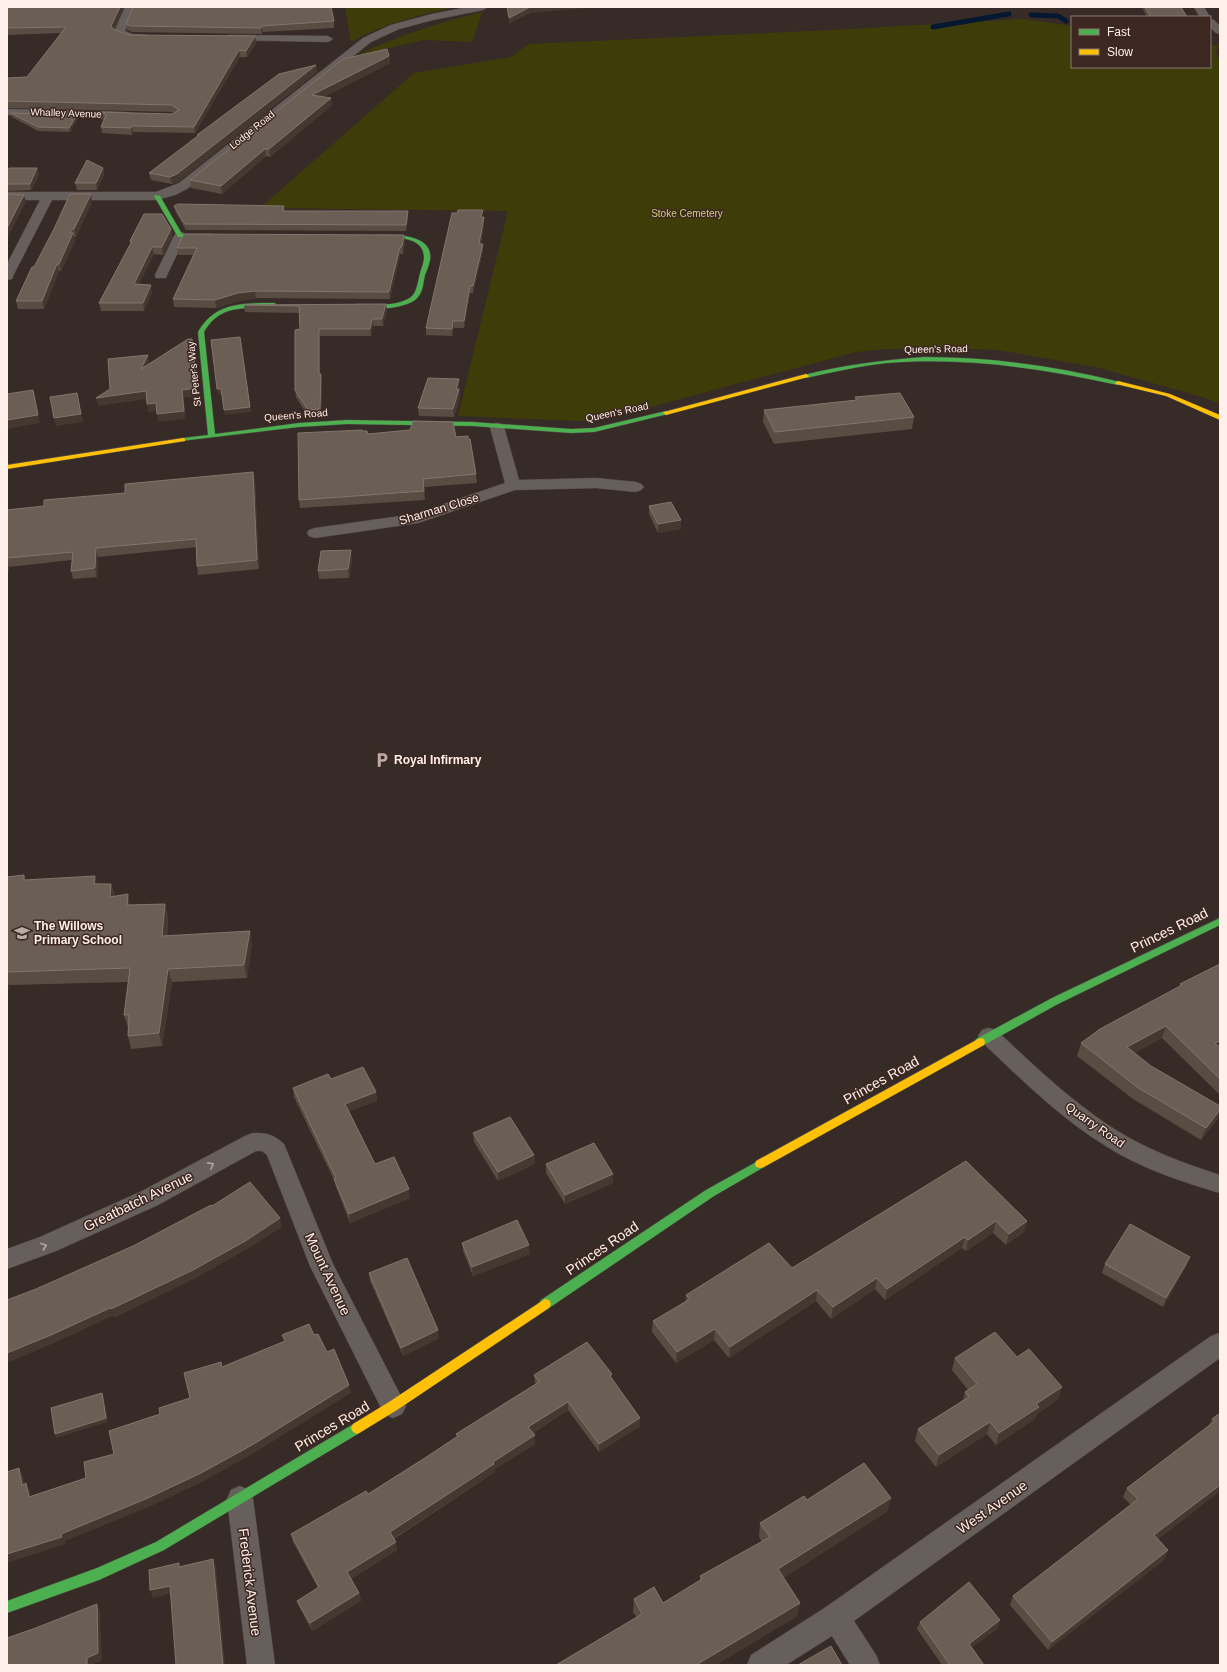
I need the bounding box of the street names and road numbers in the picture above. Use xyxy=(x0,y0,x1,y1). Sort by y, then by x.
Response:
street label: Whalley Avenue xyxy=(30,106,102,120)
street label: Lodge Road xyxy=(227,109,277,151)
street label: St Peter's Way xyxy=(185,341,203,407)
street label: Queen's Road xyxy=(904,343,968,355)
street label: Queen's Road xyxy=(585,400,649,424)
street label: Queen's Road xyxy=(264,407,328,423)
street label: Sharman Close xyxy=(397,490,481,528)
street label: Princes Road xyxy=(1128,904,1210,956)
street label: Princes Road xyxy=(840,1053,922,1107)
street label: Quarry Road xyxy=(1063,1100,1127,1150)
street label: Greatbatch Avenue xyxy=(81,1167,195,1234)
street label: Princes Road xyxy=(563,1218,641,1278)
street label: Mount Avenue xyxy=(302,1230,354,1318)
street label: Princes Road xyxy=(292,1397,372,1455)
street label: West Avenue xyxy=(954,1477,1030,1537)
street label: Frederick Avenue xyxy=(235,1527,265,1637)

